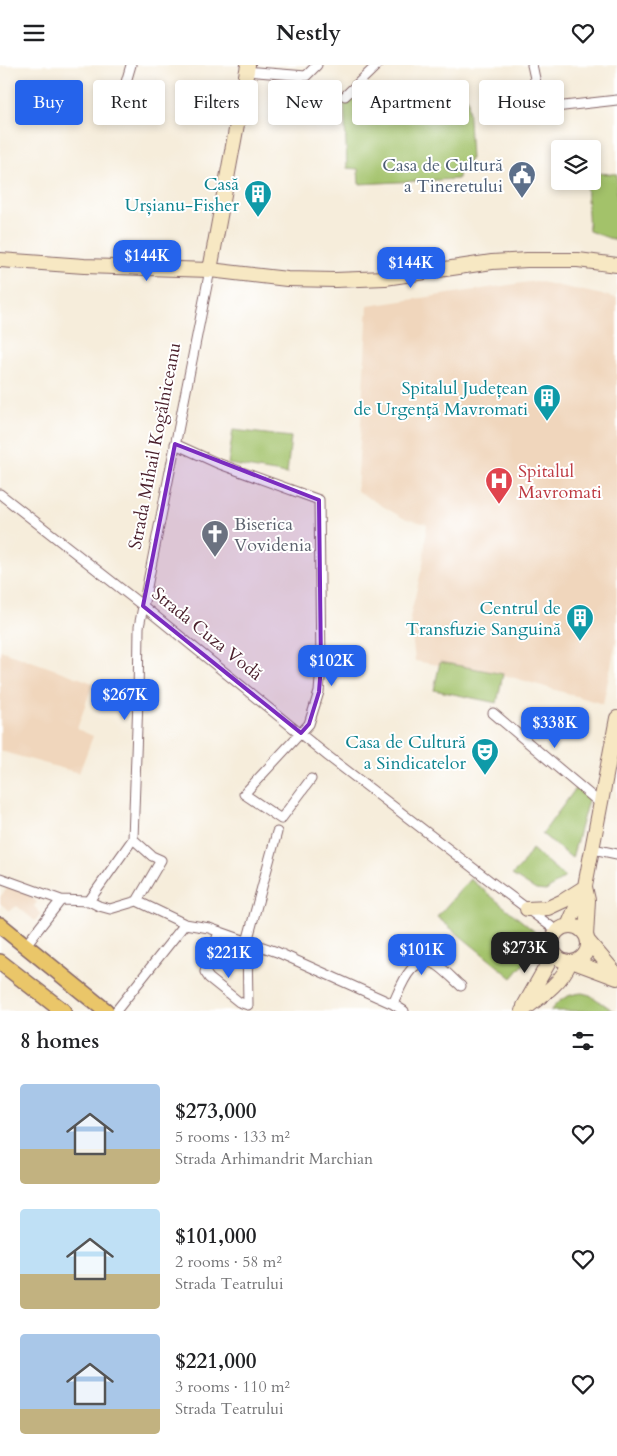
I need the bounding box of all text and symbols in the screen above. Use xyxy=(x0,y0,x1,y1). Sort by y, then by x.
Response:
text: Nestly xyxy=(276,18,341,48)
icon: menu xyxy=(20,19,48,47)
icon: heart xyxy=(569,19,597,47)
chip: Buy xyxy=(15,80,83,125)
chip: Rent xyxy=(93,80,165,125)
chip: Filters xyxy=(175,80,258,125)
chip: New xyxy=(268,80,342,125)
chip: Apartment xyxy=(352,80,469,125)
chip: House xyxy=(479,80,564,125)
map controls xyxy=(551,140,601,190)
button: layers xyxy=(551,140,601,190)
place label: Casa de Cultură a Tineretului xyxy=(382,153,503,199)
public building icon: Casa de Cultură a Tineretului xyxy=(507,160,537,199)
place label: Casă Urșianu-Fisher xyxy=(125,172,239,218)
building icon: Casă Urșianu-Fisher xyxy=(243,179,273,218)
pin: $144K xyxy=(112,239,182,282)
text: $144K xyxy=(124,245,170,267)
pin: $144K xyxy=(376,247,446,289)
text: $144K xyxy=(388,252,434,274)
street label: Strada Mihail Kogălniceanu xyxy=(123,340,187,552)
place label: Spitalul Județean de Urgență Mavromati xyxy=(354,376,529,422)
building icon: Spitalul Județean de Urgență Mavromati xyxy=(532,383,562,422)
place label: Spitalul Mavromati xyxy=(518,459,602,505)
hospital icon: Spitalul Mavromati xyxy=(484,466,514,505)
place label: Biserica Vovidenia xyxy=(234,512,312,558)
church icon: Biserica Vovidenia xyxy=(200,519,230,558)
street label: Strada Cuza Vodă xyxy=(146,582,268,687)
place label: Centrul de Transfuzie Sanguină xyxy=(406,596,561,642)
building icon: Centrul de Transfuzie Sanguină xyxy=(565,603,595,642)
pin: $102K xyxy=(297,645,367,687)
text: $102K xyxy=(309,650,355,672)
pin: $267K xyxy=(90,679,160,721)
text: $267K xyxy=(102,684,148,706)
pin: $338K xyxy=(520,707,590,749)
text: $338K xyxy=(532,712,578,734)
place label: Casa de Cultură a Sindicatelor xyxy=(345,730,466,776)
theatre icon: Casa de Cultură a Sindicatelor xyxy=(470,737,500,776)
pin: $273K xyxy=(490,931,560,974)
pin: $101K xyxy=(387,933,457,976)
pin: $221K xyxy=(194,937,264,979)
text: $273K xyxy=(502,937,548,959)
text: $101K xyxy=(399,939,445,961)
text: $221K xyxy=(206,942,252,964)
text: 8 homes xyxy=(20,1027,99,1056)
icon: filters xyxy=(569,1027,597,1055)
text: $273,000 xyxy=(175,1097,256,1126)
icon: home xyxy=(60,1104,120,1164)
icon: heart xyxy=(569,1120,597,1148)
text: 5 rooms · 133 m² xyxy=(175,1126,290,1148)
text: Strada Arhimandrit Marchian xyxy=(175,1148,373,1170)
text: $101,000 xyxy=(175,1222,256,1251)
icon: home xyxy=(60,1229,120,1289)
icon: heart xyxy=(569,1245,597,1273)
text: 2 rooms · 58 m² xyxy=(175,1251,282,1273)
text: Strada Teatrului xyxy=(175,1273,283,1295)
text: $221,000 xyxy=(175,1347,256,1376)
icon: home xyxy=(60,1354,120,1414)
icon: heart xyxy=(569,1370,597,1398)
text: 3 rooms · 110 m² xyxy=(175,1376,290,1398)
text: Strada Teatrului xyxy=(175,1398,283,1420)

